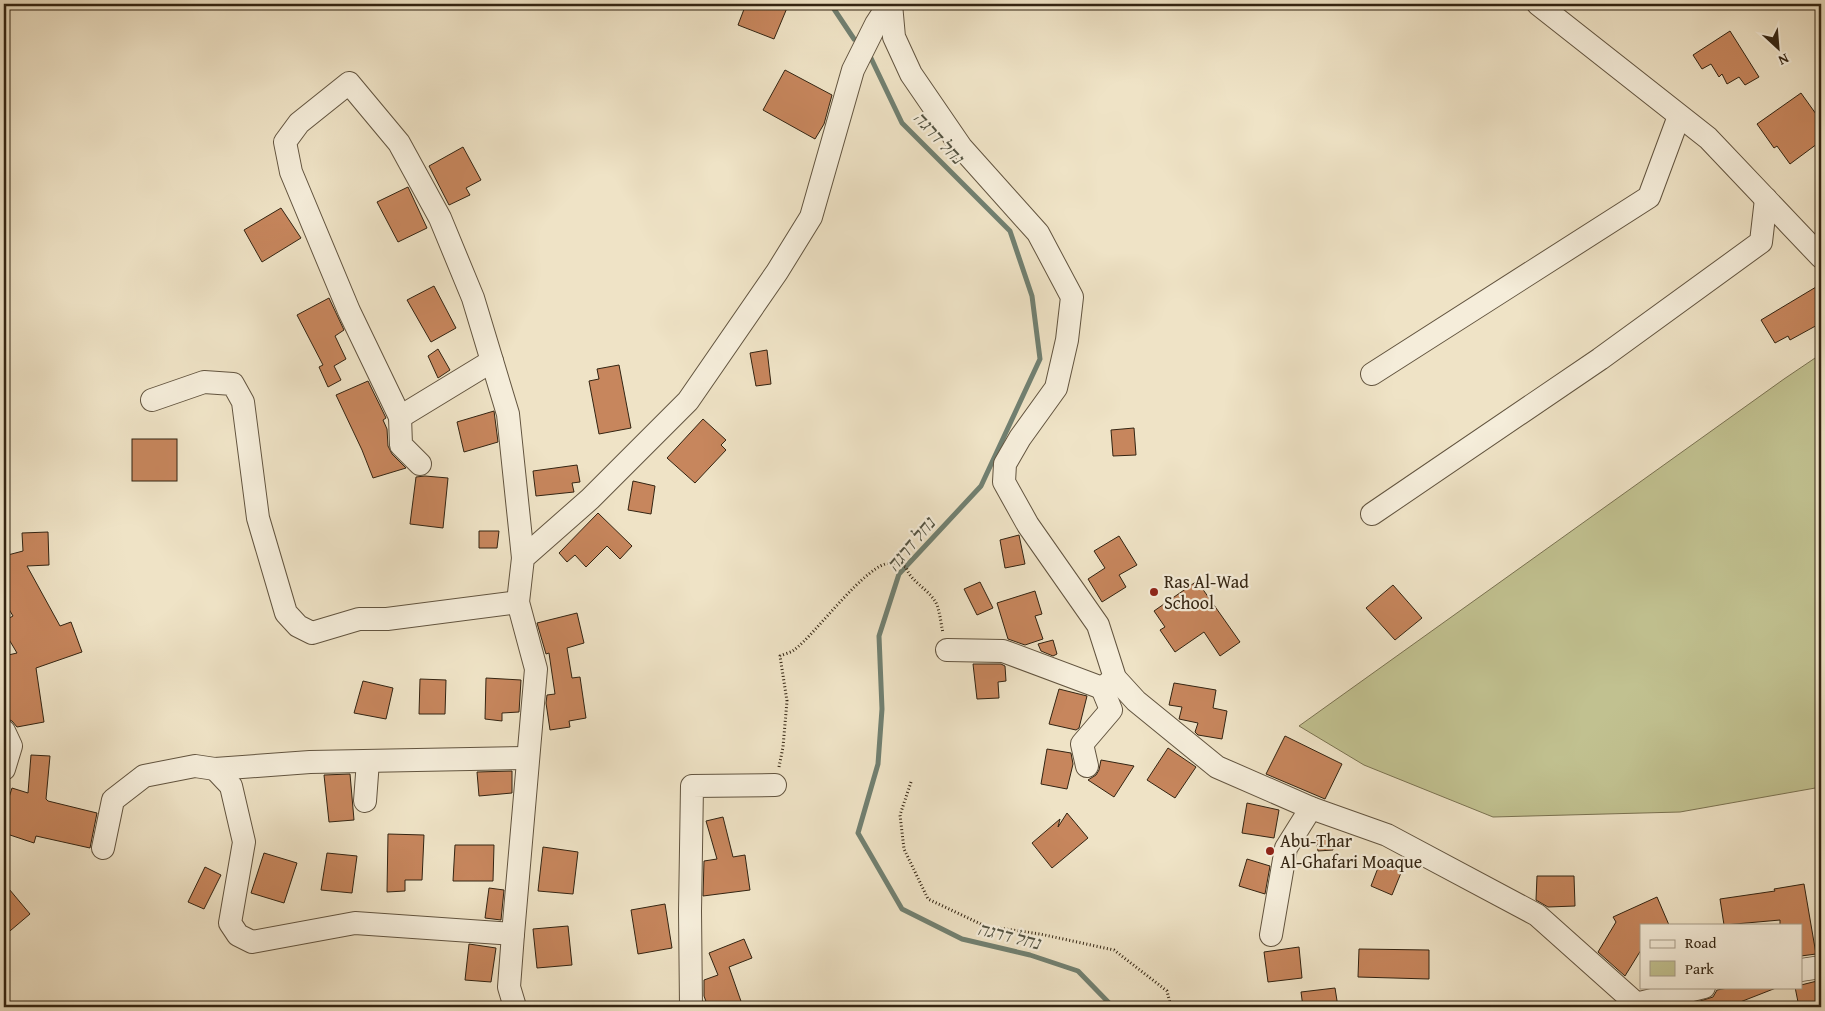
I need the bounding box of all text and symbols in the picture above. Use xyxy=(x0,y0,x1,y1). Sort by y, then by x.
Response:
north arrow xyxy=(1752,22,1802,72)
text: N xyxy=(1775,49,1792,71)
water label: נחל דרגה xyxy=(907,104,972,171)
water label: נחל דרגה xyxy=(879,509,942,577)
place label: Ras Al-Wad School xyxy=(1164,568,1249,616)
marker: Ras Al-Wad School xyxy=(1148,586,1160,598)
place label: Abu-Thar Al-Ghafari Moaque xyxy=(1280,827,1422,875)
marker: Abu-Thar Al-Ghafari Moaque xyxy=(1264,845,1276,857)
water label: נחל דרגה xyxy=(975,914,1045,957)
legend xyxy=(1640,924,1802,988)
text: Road xyxy=(1685,932,1716,953)
text: Park xyxy=(1685,958,1714,979)

